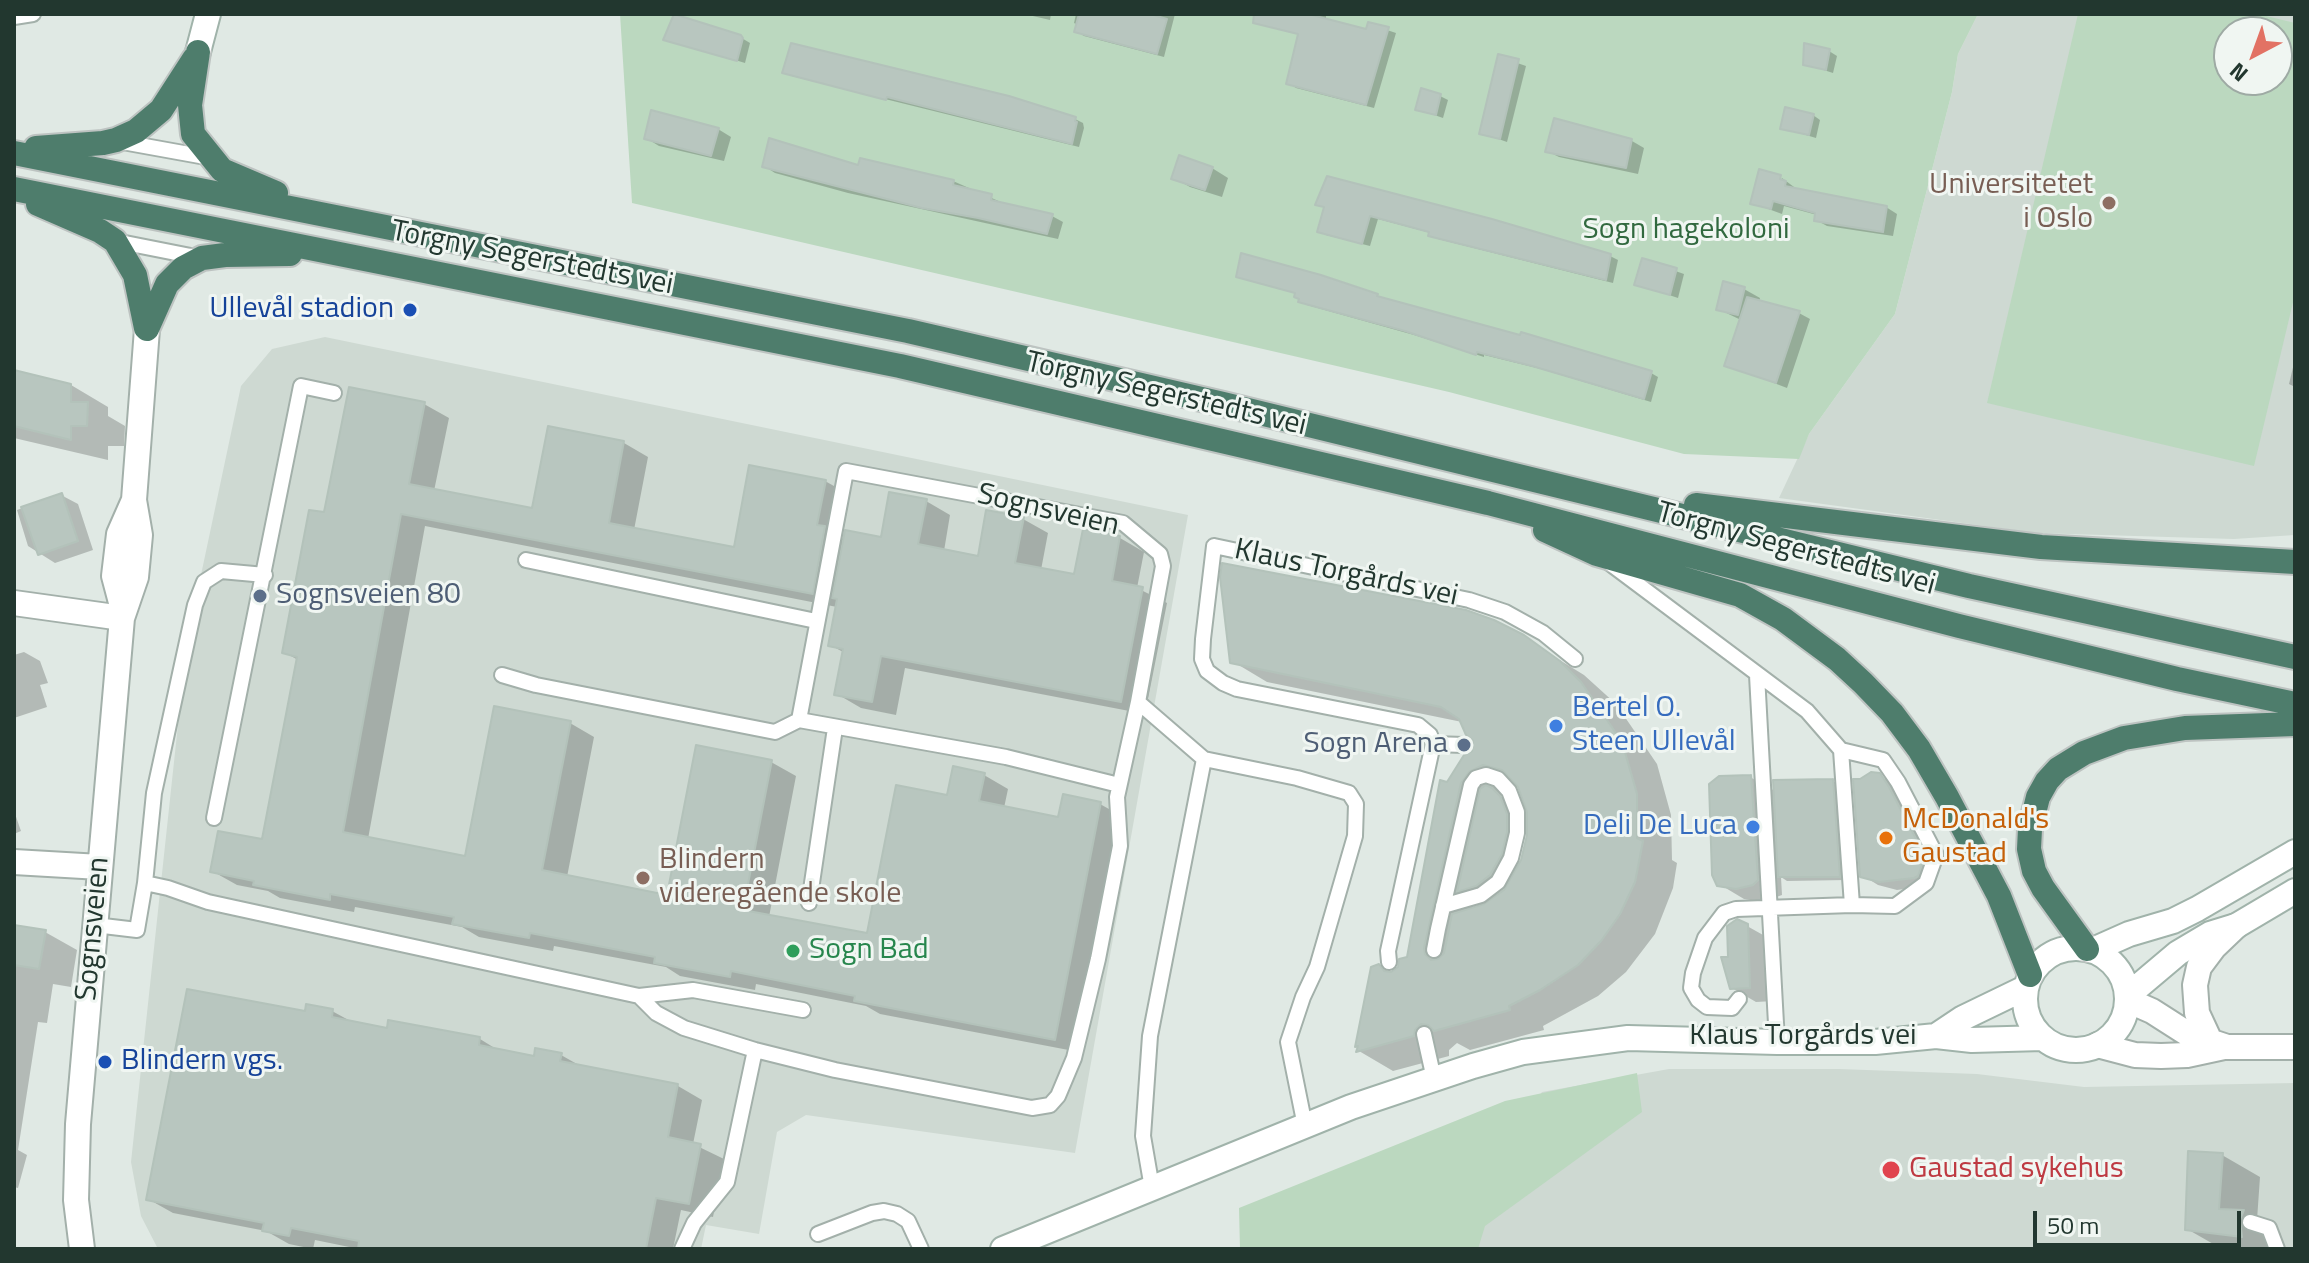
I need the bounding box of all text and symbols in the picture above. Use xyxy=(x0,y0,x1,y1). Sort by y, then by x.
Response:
north arrow xyxy=(2213,16,2293,96)
text: N xyxy=(2222,55,2255,90)
place label: Universitetet i Oslo xyxy=(1929,168,2093,238)
marker: Universitetet i Oslo xyxy=(2100,194,2118,212)
park label: Sogn hagekoloni xyxy=(1582,213,1790,249)
street label: Torgny Segerstedts vei xyxy=(388,214,676,304)
place label: Ullevål stadion xyxy=(209,292,394,328)
marker: Ullevål stadion xyxy=(401,301,419,319)
street label: Torgny Segerstedts vei xyxy=(1022,345,1310,445)
street label: Sognsveien xyxy=(974,477,1122,545)
street label: Torgny Segerstedts vei xyxy=(1653,496,1939,604)
street label: Klaus Torgårds vei xyxy=(1231,533,1461,615)
place label: Sognsveien 80 xyxy=(276,578,461,614)
marker: Sognsveien 80 xyxy=(251,587,269,605)
place label: Bertel O. Steen Ullevål xyxy=(1572,691,1736,762)
marker: Bertel O. Steen Ullevål xyxy=(1547,717,1565,735)
place label: Sogn Arena xyxy=(1304,727,1448,763)
marker: Sogn Arena xyxy=(1455,736,1473,754)
place label: McDonald's Gaustad xyxy=(1902,803,2049,874)
place label: Deli De Luca xyxy=(1583,809,1737,845)
marker: Deli De Luca xyxy=(1744,818,1762,836)
marker: McDonald's Gaustad xyxy=(1877,829,1895,847)
place label: Blindern videregående skole xyxy=(659,843,901,914)
street label: Sognsveien xyxy=(70,855,118,1003)
marker: Blindern videregående skole xyxy=(634,869,652,887)
place label: Sogn Bad xyxy=(809,933,929,969)
marker: Sogn Bad xyxy=(784,942,802,960)
street label: Klaus Torgårds vei xyxy=(1689,1019,1917,1055)
place label: Blindern vgs. xyxy=(121,1044,283,1080)
marker: Blindern vgs. xyxy=(96,1053,114,1071)
place label: Gaustad sykehus xyxy=(1909,1152,2124,1188)
marker: Gaustad sykehus xyxy=(1880,1159,1902,1181)
scale bar xyxy=(2037,1195,2245,1245)
text: 50 m xyxy=(2047,1207,2099,1243)

